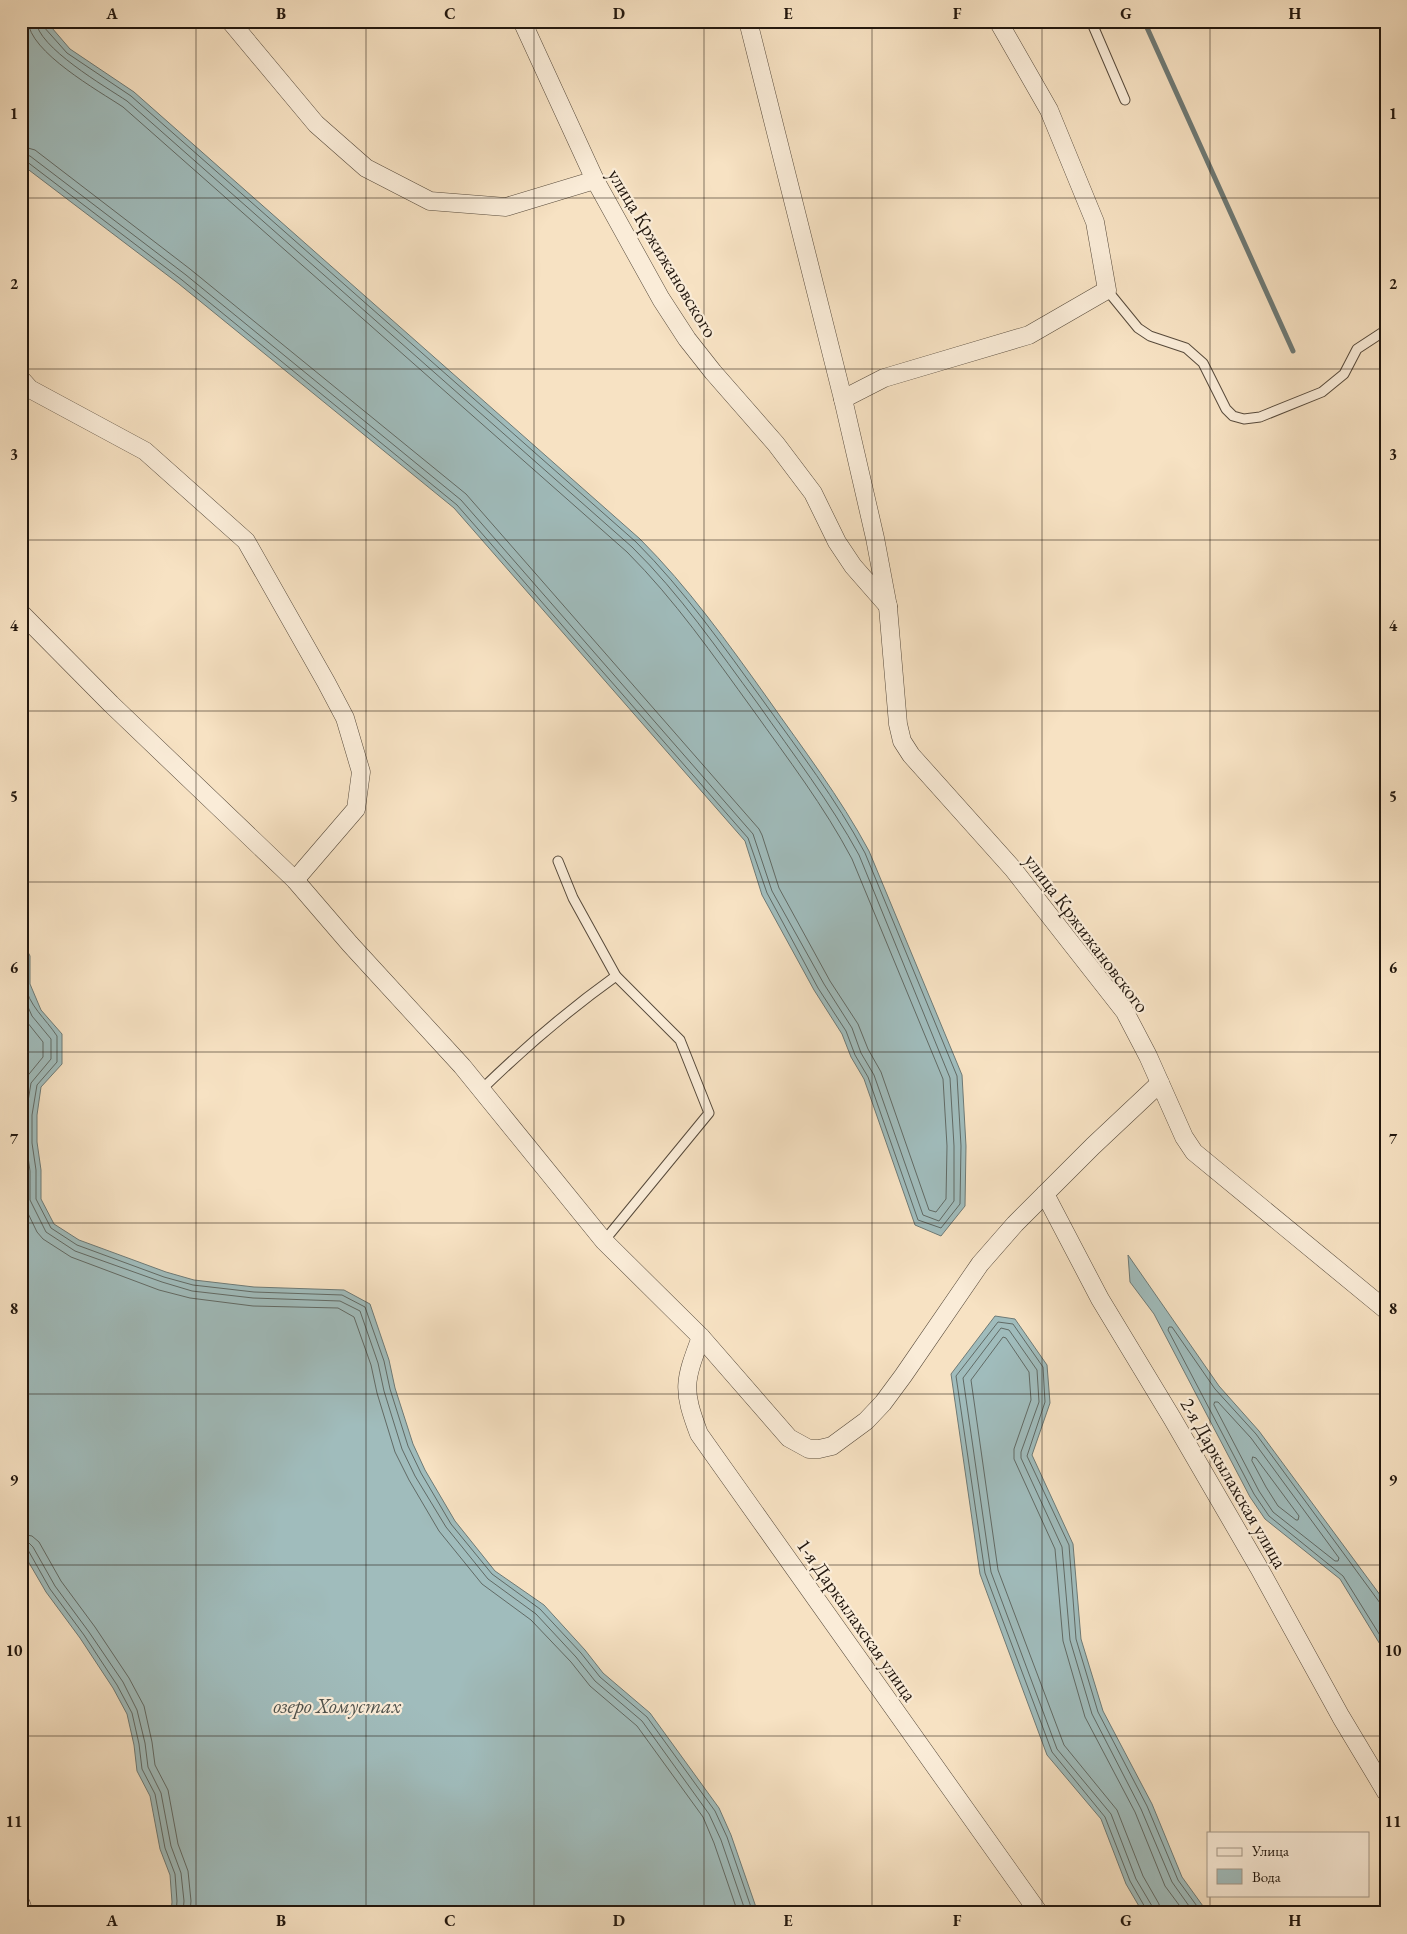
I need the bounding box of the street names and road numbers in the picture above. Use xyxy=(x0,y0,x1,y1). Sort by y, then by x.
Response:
street label: улица Кржижановского xyxy=(602,164,724,342)
street label: улица Кржижановского xyxy=(1019,848,1155,1018)
street label: 2-я Даркылахская улица xyxy=(1175,1393,1293,1573)
street label: 1-я Даркылахская улица xyxy=(791,1534,923,1706)

